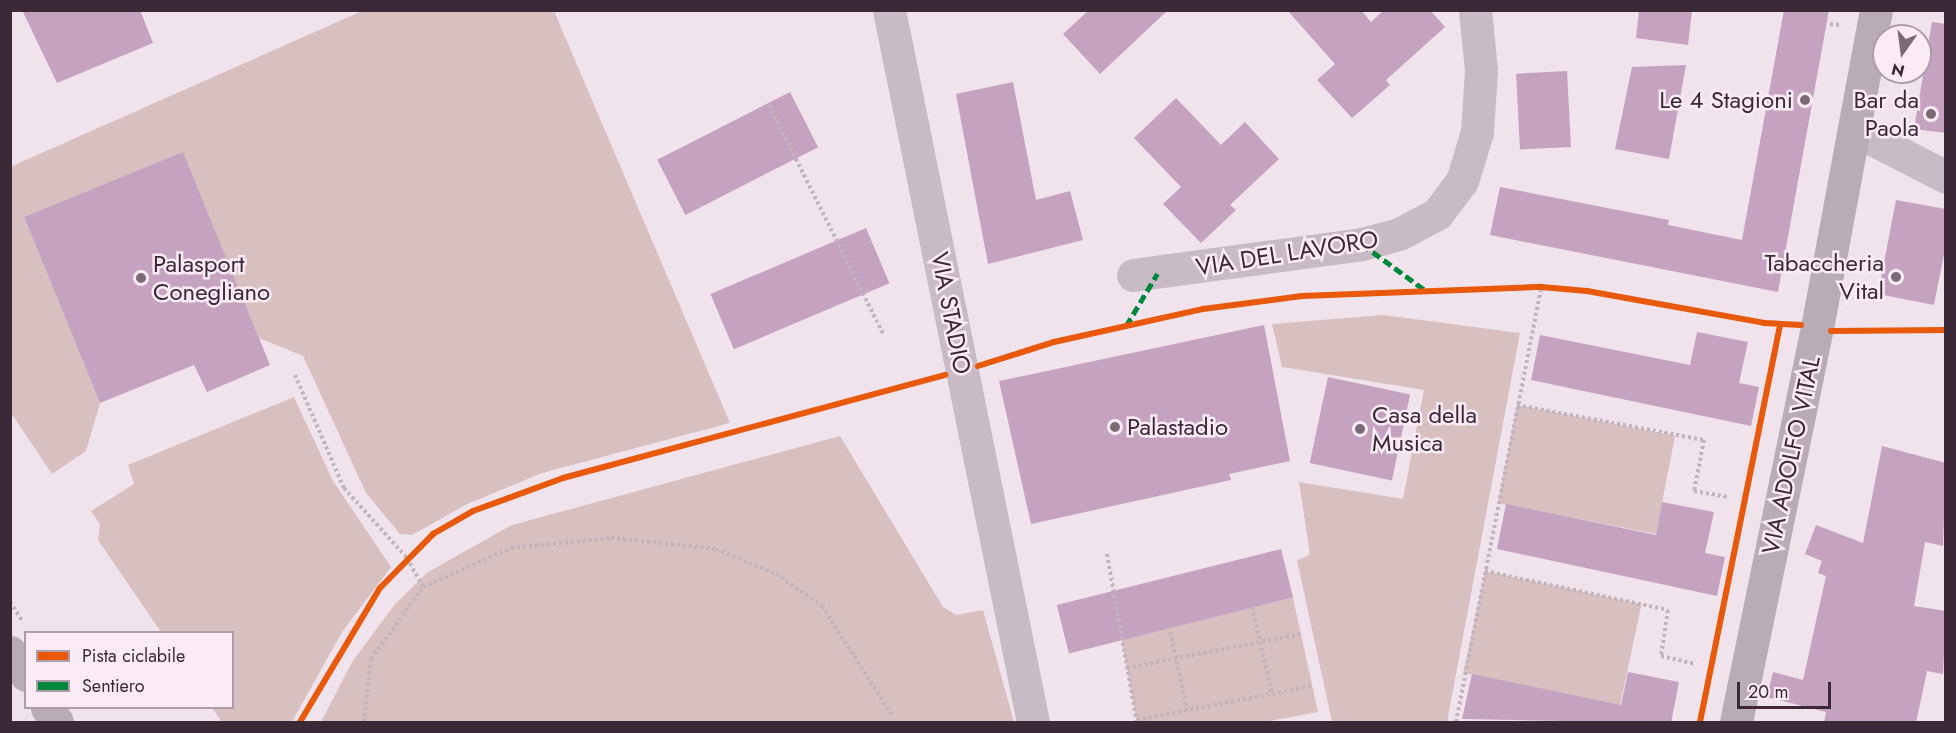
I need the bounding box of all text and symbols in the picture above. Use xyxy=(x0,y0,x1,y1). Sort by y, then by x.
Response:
north arrow xyxy=(1872,24,1932,84)
text: N xyxy=(1889,57,1907,83)
place label: Le 4 Stagioni xyxy=(1659,86,1793,114)
place label: Bar da Paola xyxy=(1853,86,1919,142)
marker: Le 4 Stagioni xyxy=(1798,93,1812,107)
marker: Bar da Paola xyxy=(1924,107,1938,121)
street label: VIA DEL LAVORO xyxy=(1194,224,1380,282)
place label: Tabaccheria Vital xyxy=(1765,249,1884,305)
place label: Palasport Conegliano xyxy=(153,250,270,306)
street label: VIA STADIO xyxy=(925,250,977,376)
marker: Tabaccheria Vital xyxy=(1889,270,1903,284)
marker: Palasport Conegliano xyxy=(134,271,148,285)
street label: VIA ADOLFO VITAL xyxy=(1756,353,1826,557)
place label: Casa della Musica xyxy=(1372,401,1477,457)
place label: Palastadio xyxy=(1127,413,1228,441)
marker: Palastadio xyxy=(1108,420,1122,434)
marker: Casa della Musica xyxy=(1353,422,1367,436)
legend xyxy=(24,631,234,709)
text: Pista ciclabile xyxy=(82,643,185,669)
scale bar xyxy=(1740,670,1834,708)
text: Sentiero xyxy=(82,673,145,699)
text: 20 m xyxy=(1748,679,1788,705)

